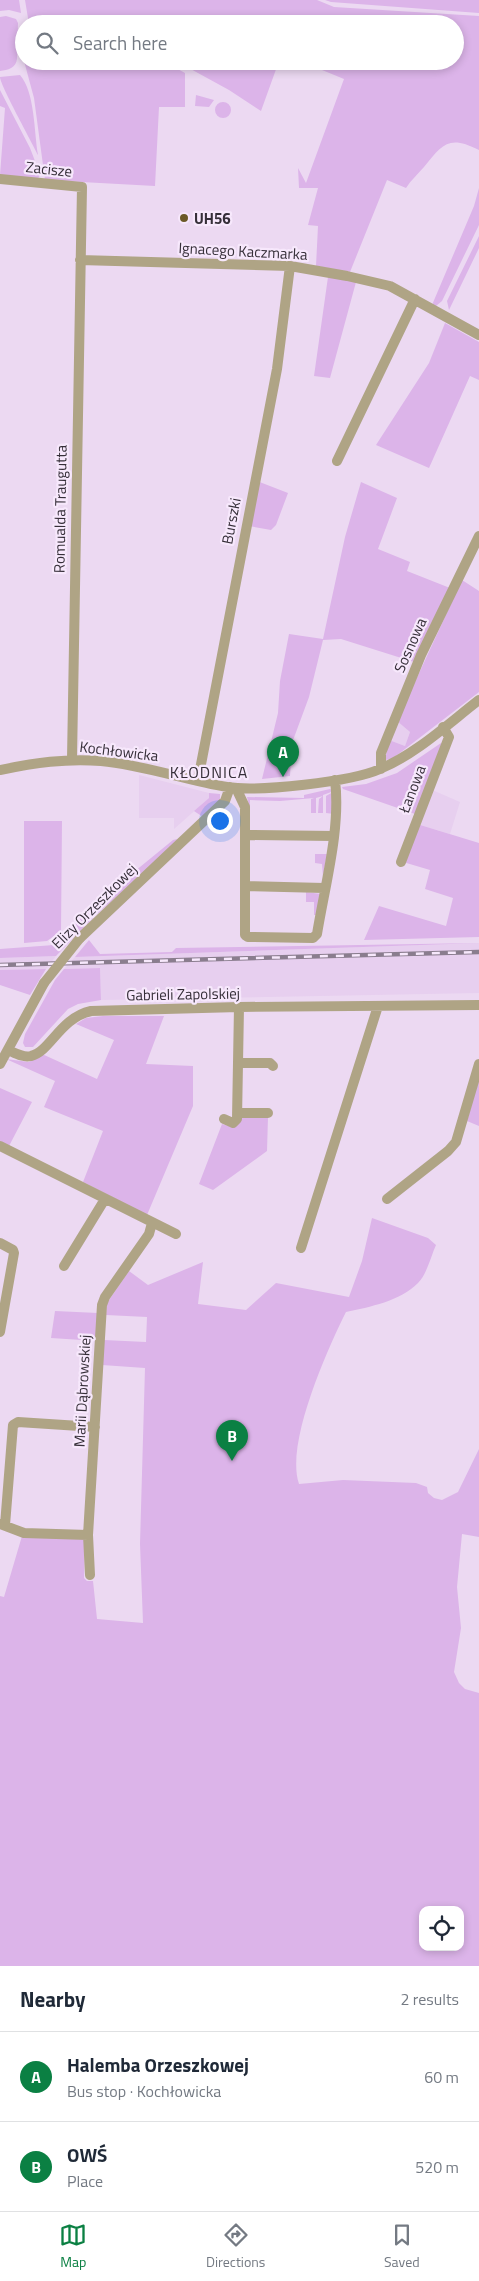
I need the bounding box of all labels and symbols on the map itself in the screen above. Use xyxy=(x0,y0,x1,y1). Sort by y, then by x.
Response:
street label: Zacisze xyxy=(25,155,73,183)
place label: UH56 xyxy=(194,207,231,230)
marker: UH56 xyxy=(178,212,190,224)
street label: Ignacego Kaczmarka xyxy=(178,236,309,266)
street label: Romualda Traugutta xyxy=(47,444,73,573)
street label: Burszki xyxy=(215,496,247,546)
street label: Sosnowa xyxy=(388,613,432,676)
street label: Kochłowicka xyxy=(78,735,160,767)
pin: A xyxy=(267,736,299,777)
district label: KŁODNICA xyxy=(170,760,248,784)
street label: Łanowa xyxy=(392,761,432,817)
your location xyxy=(207,808,233,834)
street label: Elizy Orzeszkowej xyxy=(46,858,142,954)
street label: Gabrieli Zapolskiej xyxy=(126,982,240,1006)
street label: Marii Dąbrowskiej xyxy=(68,1334,96,1448)
pin: B xyxy=(216,1420,248,1461)

